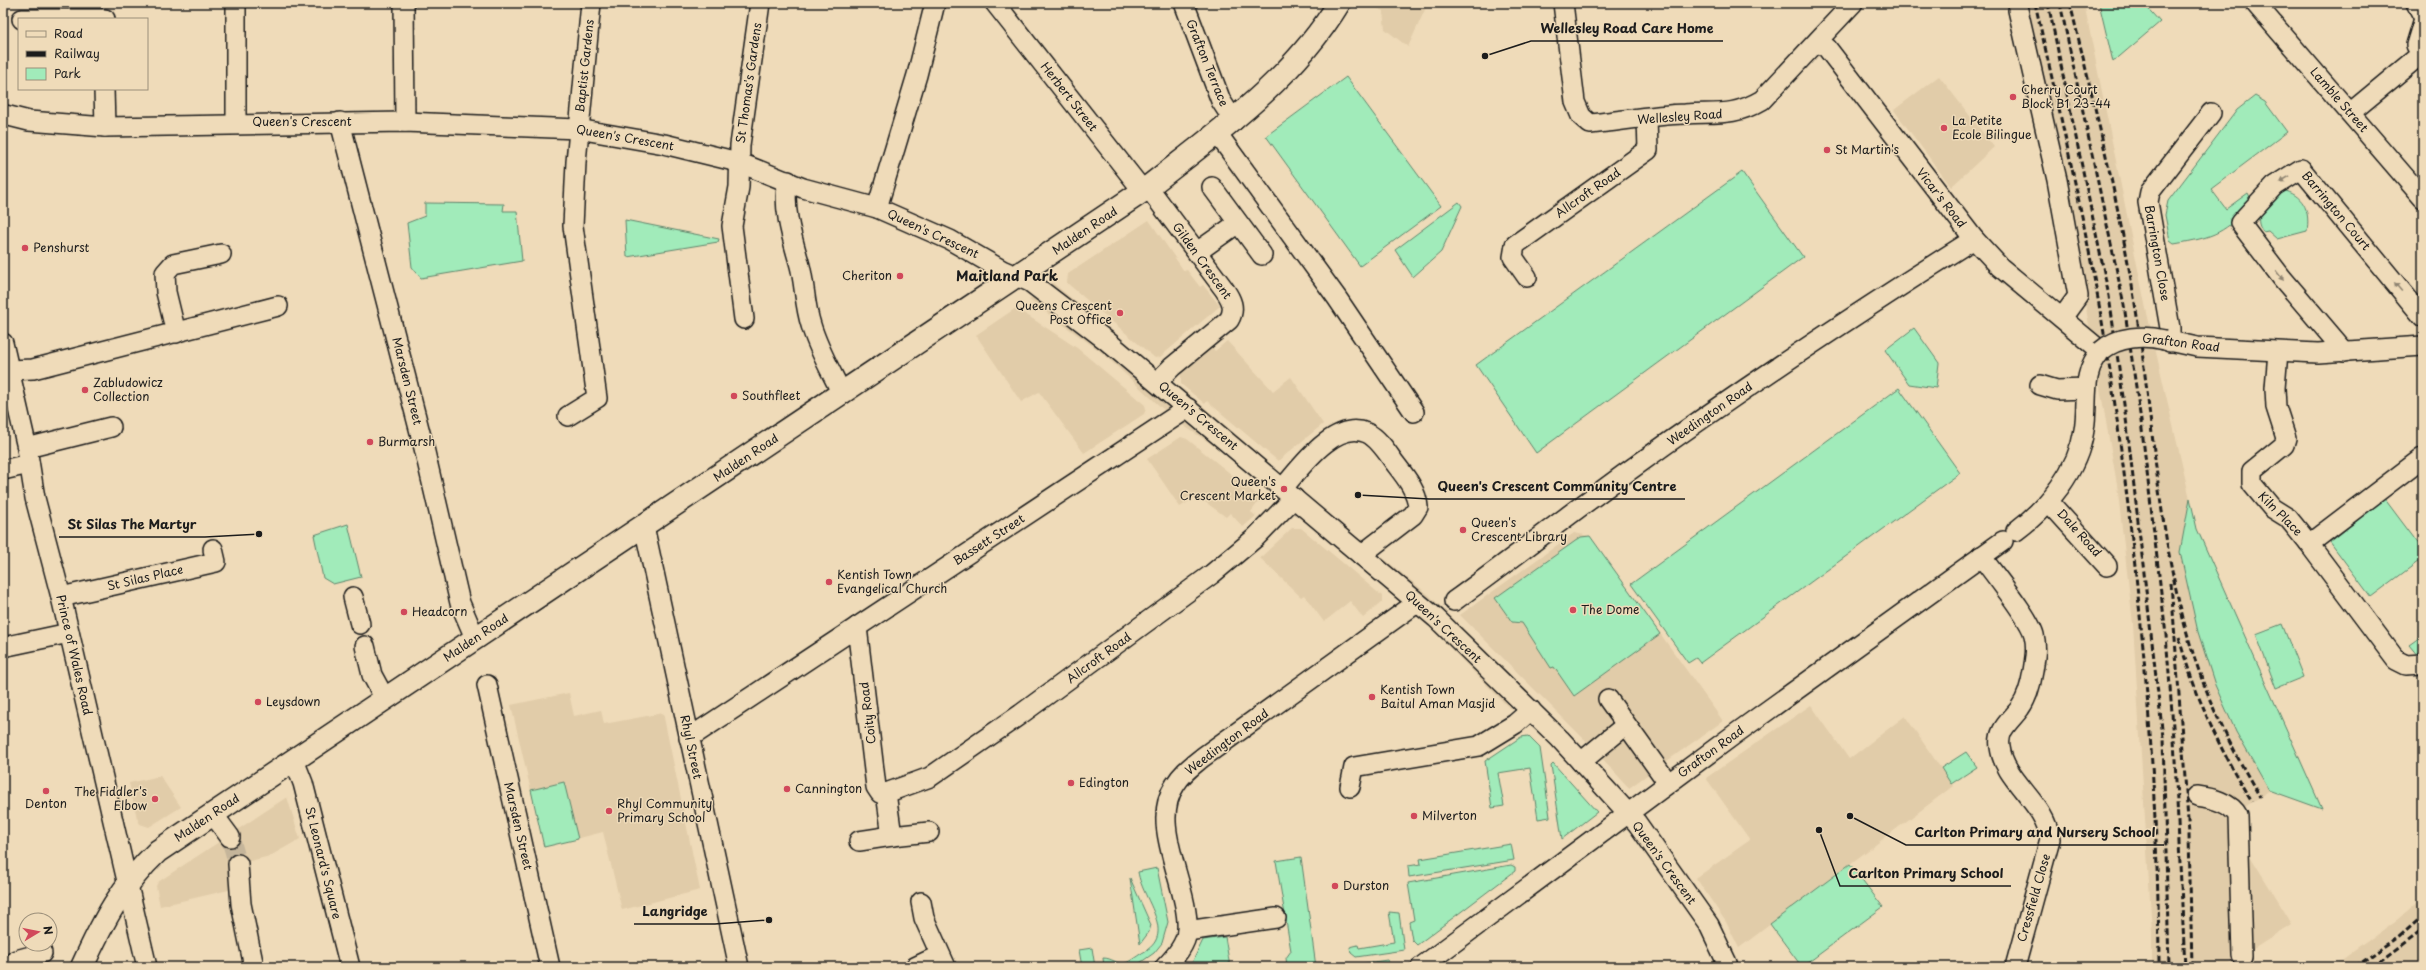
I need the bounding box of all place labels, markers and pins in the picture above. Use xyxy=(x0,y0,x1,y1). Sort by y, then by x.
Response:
callout: Wellesley Road Care Home xyxy=(1531,16,1723,41)
place label: Cherry Court Block B1 23-44 xyxy=(2021,80,2111,112)
marker: Cherry Court Block B1 23-44 xyxy=(2008,92,2018,102)
place label: La Petite Ecole Bilingue xyxy=(1952,111,2032,143)
marker: La Petite Ecole Bilingue xyxy=(1939,123,1949,133)
place label: St Martin's xyxy=(1835,140,1900,158)
marker: St Martin's xyxy=(1822,145,1832,155)
place label: Penshurst xyxy=(33,238,90,256)
marker: Penshurst xyxy=(20,243,30,253)
place label: Cheriton xyxy=(842,266,892,284)
marker: Cheriton xyxy=(895,271,905,281)
place label: Queens Crescent Post Office xyxy=(1015,296,1112,328)
marker: Queens Crescent Post Office xyxy=(1115,308,1125,318)
place label: Zabludowicz Collection xyxy=(93,373,163,405)
marker: Zabludowicz Collection xyxy=(80,385,90,395)
place label: Southfleet xyxy=(742,386,801,404)
marker: Southfleet xyxy=(729,391,739,401)
place label: Burmarsh xyxy=(378,432,435,450)
marker: Burmarsh xyxy=(365,437,375,447)
place label: Queen's Crescent Market xyxy=(1180,472,1277,504)
callout: Queen's Crescent Community Centre xyxy=(1429,474,1685,499)
marker: Queen's Crescent Market xyxy=(1279,484,1289,494)
callout: St Silas The Martyr xyxy=(59,512,205,537)
place label: Queen's Crescent Library xyxy=(1471,513,1567,545)
marker: Queen's Crescent Library xyxy=(1458,525,1468,535)
place label: Kentish Town Evangelical Church xyxy=(837,565,947,597)
marker: Kentish Town Evangelical Church xyxy=(824,577,834,587)
place label: The Dome xyxy=(1581,600,1639,618)
place label: Headcorn xyxy=(412,602,467,620)
marker: The Dome xyxy=(1568,605,1578,615)
marker: Headcorn xyxy=(399,607,409,617)
place label: Kentish Town Baitul Aman Masjid xyxy=(1380,680,1495,712)
place label: Leysdown xyxy=(266,692,321,710)
marker: Kentish Town Baitul Aman Masjid xyxy=(1367,692,1377,702)
marker: Leysdown xyxy=(253,697,263,707)
place label: Edington xyxy=(1079,773,1129,791)
marker: Edington xyxy=(1066,778,1076,788)
place label: Cannington xyxy=(795,779,862,797)
place label: The Fiddler's Elbow xyxy=(74,782,148,814)
marker: Cannington xyxy=(782,784,792,794)
marker: Denton xyxy=(41,786,51,796)
place label: Denton xyxy=(25,794,67,812)
marker: The Fiddler's Elbow xyxy=(150,794,160,804)
place label: Rhyl Community Primary School xyxy=(617,794,713,826)
marker: Rhyl Community Primary School xyxy=(604,806,614,816)
place label: Milverton xyxy=(1422,806,1477,824)
marker: Milverton xyxy=(1409,811,1419,821)
callout: Carlton Primary and Nursery School xyxy=(1906,820,2164,845)
callout: Carlton Primary School xyxy=(1840,861,2011,886)
place label: Durston xyxy=(1343,876,1389,894)
marker: Durston xyxy=(1330,881,1340,891)
callout: Langridge xyxy=(634,899,715,924)

